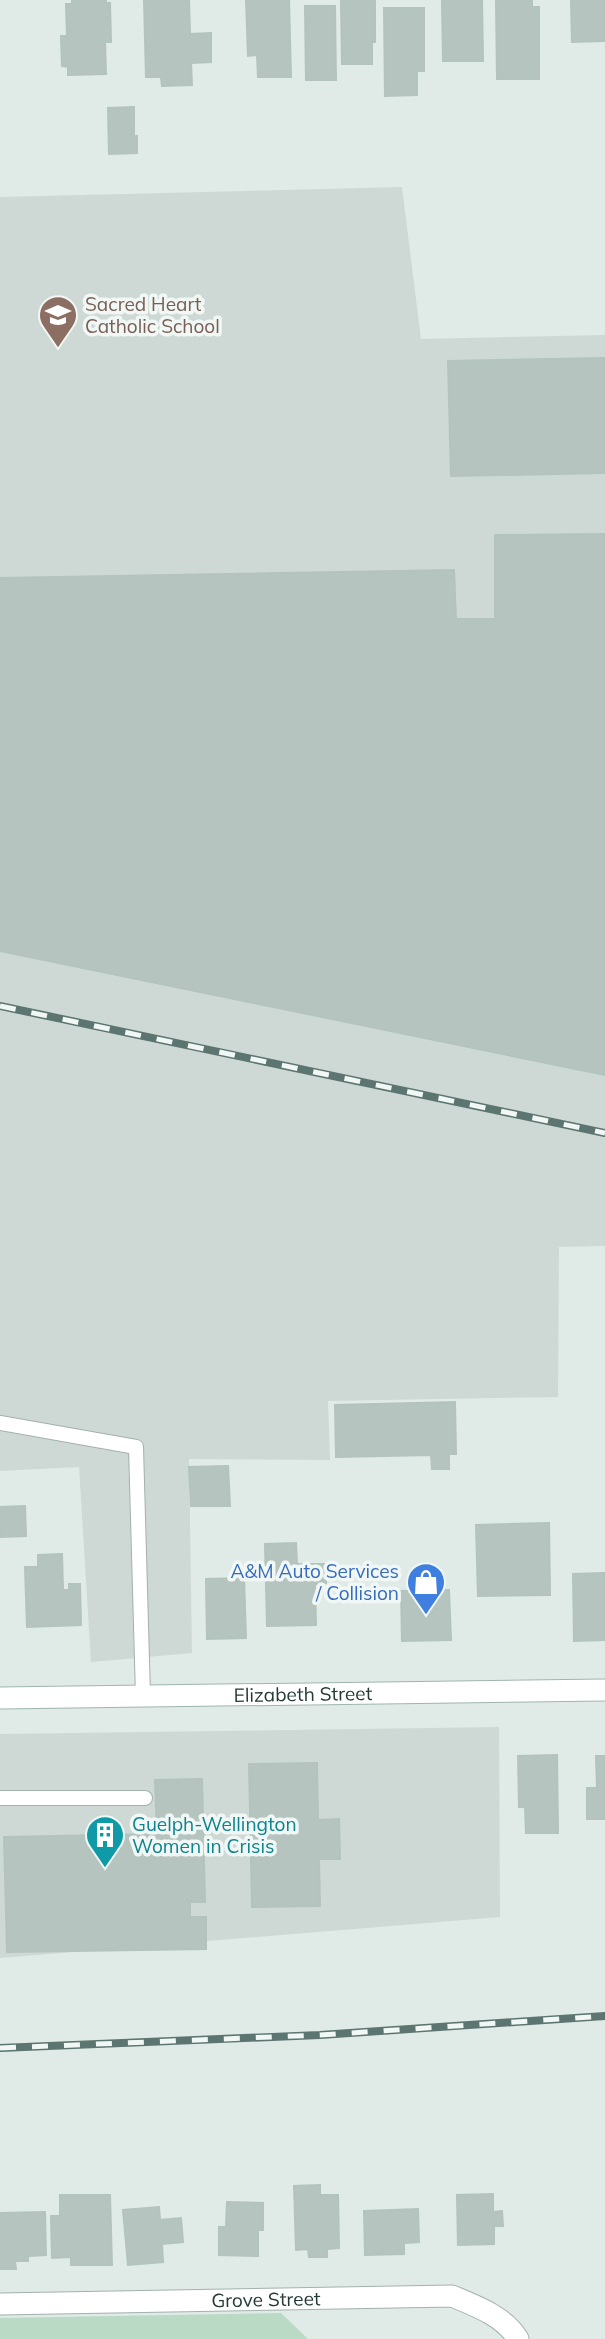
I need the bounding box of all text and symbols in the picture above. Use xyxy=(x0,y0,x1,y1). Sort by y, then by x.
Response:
place label: Sacred Heart Catholic School xyxy=(85,292,220,338)
school or university icon: Sacred Heart Catholic School xyxy=(37,294,79,349)
place label: A&M Auto Services / Collision xyxy=(231,1559,399,1605)
shop icon: A&M Auto Services / Collision xyxy=(405,1561,447,1616)
street label: Elizabeth Street xyxy=(234,1681,373,1707)
place label: Guelph-Wellington Women in Crisis xyxy=(132,1812,297,1858)
building icon: Guelph-Wellington Women in Crisis xyxy=(84,1814,126,1869)
street label: Grove Street xyxy=(211,2286,321,2312)

